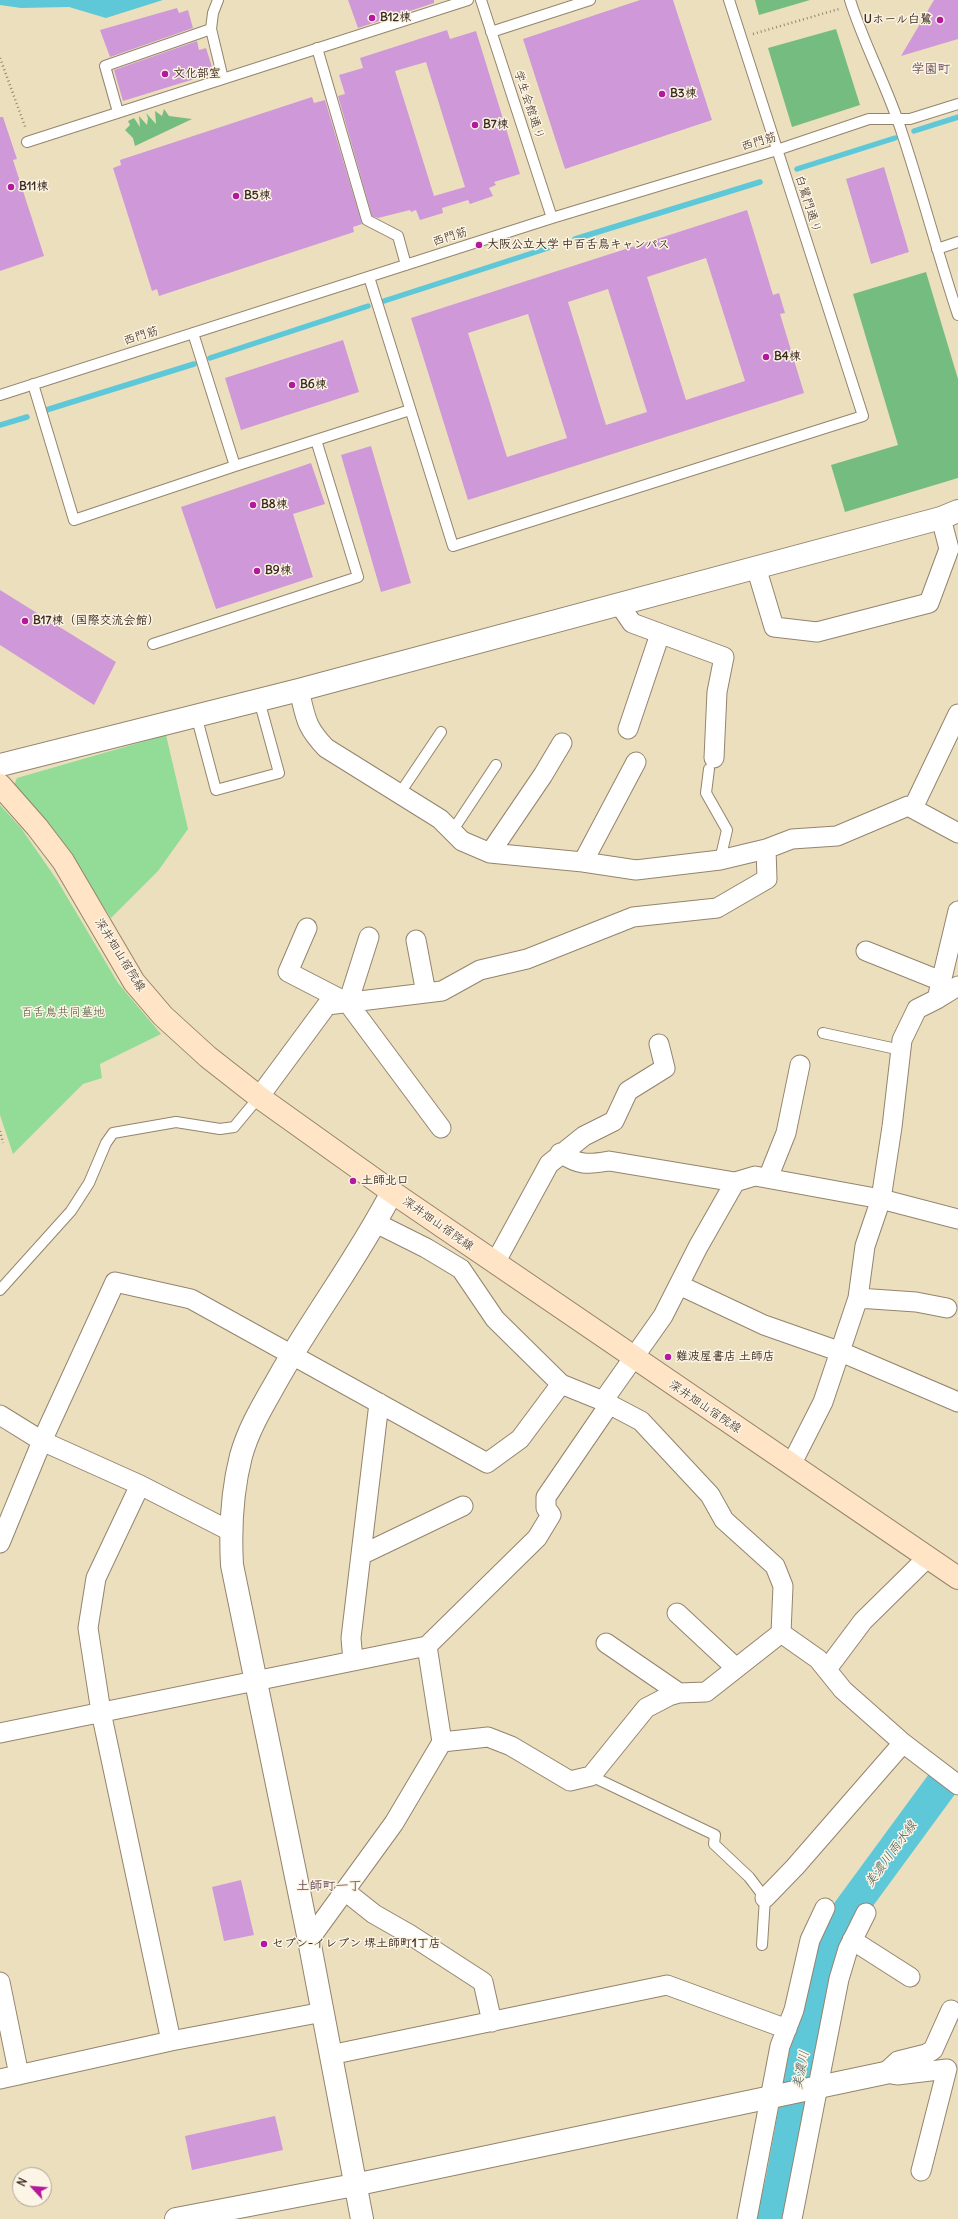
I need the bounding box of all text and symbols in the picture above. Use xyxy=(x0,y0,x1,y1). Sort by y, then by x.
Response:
place label: B12棟 xyxy=(380,11,411,25)
marker: B12棟 xyxy=(367,13,377,23)
place label: Uホール白鷺 xyxy=(864,13,932,27)
marker: Uホール白鷺 xyxy=(935,15,945,25)
district label: 学園町 xyxy=(912,61,950,77)
place label: 文化部室 xyxy=(173,67,221,81)
marker: 文化部室 xyxy=(160,69,170,79)
street label: 学生会館通り xyxy=(511,69,547,141)
place label: B3棟 xyxy=(670,87,697,101)
marker: B3棟 xyxy=(657,89,667,99)
place label: B7棟 xyxy=(483,118,509,132)
marker: B7棟 xyxy=(470,120,480,130)
street label: 西門筋 xyxy=(740,130,778,154)
street label: 白鷺門通り xyxy=(792,173,824,235)
place label: B11棟 xyxy=(19,180,48,194)
marker: B11棟 xyxy=(6,182,16,192)
place label: B5棟 xyxy=(244,189,271,203)
marker: B5棟 xyxy=(231,191,241,201)
street label: 西門筋 xyxy=(431,225,469,249)
place label: 大阪公立大学 中百舌鳥キャンパス xyxy=(487,238,670,252)
marker: 大阪公立大学 中百舌鳥キャンパス xyxy=(474,240,484,250)
street label: 西門筋 xyxy=(122,324,160,348)
place label: B4棟 xyxy=(774,350,801,364)
marker: B4棟 xyxy=(761,352,771,362)
place label: B6棟 xyxy=(300,378,327,392)
marker: B6棟 xyxy=(287,380,297,390)
place label: B8棟 xyxy=(261,498,288,512)
marker: B8棟 xyxy=(248,500,258,510)
place label: B9棟 xyxy=(265,564,292,578)
marker: B9棟 xyxy=(252,566,262,576)
place label: B17棟（国際交流会館） xyxy=(33,614,159,628)
marker: B17棟（国際交流会館） xyxy=(20,616,30,626)
street label: 深井畑山宿院線 xyxy=(92,916,148,994)
park label: 百舌鳥共同墓地 xyxy=(21,1006,105,1020)
place label: 土師北口 xyxy=(361,1174,409,1188)
marker: 土師北口 xyxy=(348,1176,358,1186)
street label: 深井畑山宿院線 xyxy=(399,1194,477,1254)
place label: 難波屋書店 土師店 xyxy=(676,1350,775,1364)
marker: 難波屋書店 土師店 xyxy=(663,1352,673,1362)
street label: 深井畑山宿院線 xyxy=(666,1378,744,1436)
water label: 美濃川雨水線 xyxy=(862,1818,920,1890)
district label: 土師町一丁 xyxy=(297,1878,361,1894)
place label: セブン-イレブン 堺土師町1丁店 xyxy=(272,1937,441,1951)
marker: セブン-イレブン 堺土師町1丁店 xyxy=(259,1939,269,1949)
water label: 美濃川 xyxy=(790,2049,812,2091)
north arrow xyxy=(12,2167,52,2207)
text: N xyxy=(14,2176,30,2189)

